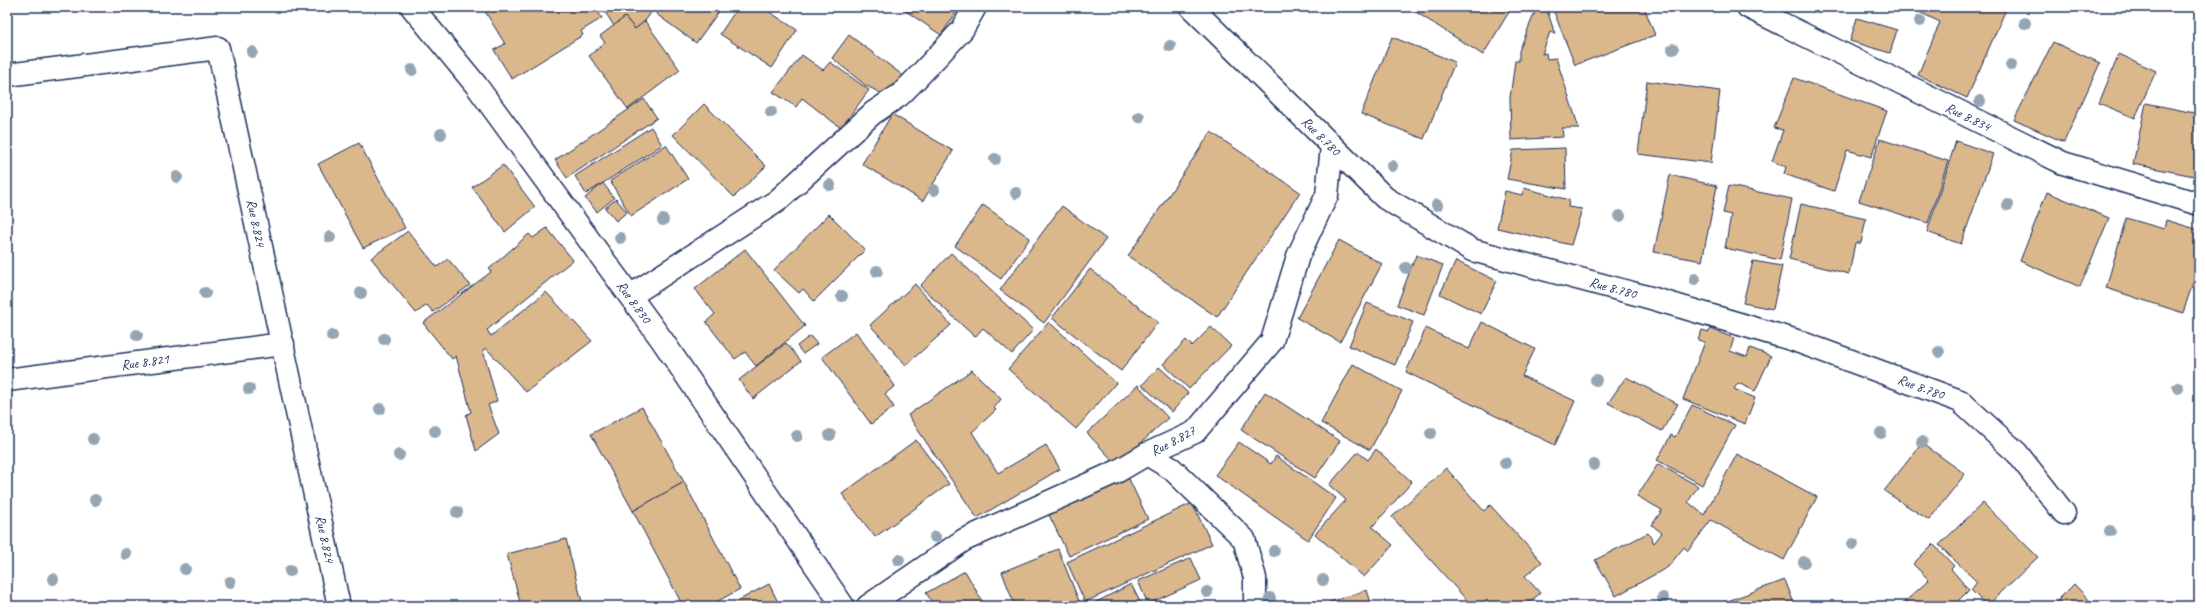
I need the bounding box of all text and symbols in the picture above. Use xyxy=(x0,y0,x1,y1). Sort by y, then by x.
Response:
street label: Rue 8.834 xyxy=(1943,99,1995,136)
street label: Rue 8.780 xyxy=(1298,113,1345,160)
street label: Rue 8.824 xyxy=(243,198,270,250)
street label: Rue 8.780 xyxy=(1588,274,1640,303)
street label: Rue 8.830 xyxy=(613,278,656,328)
street label: Rue 8.821 xyxy=(120,350,171,374)
street label: Rue 8.780 xyxy=(1895,371,1948,404)
street label: Rue 8.827 xyxy=(1148,422,1199,460)
street label: Rue 8.824 xyxy=(312,514,339,566)

